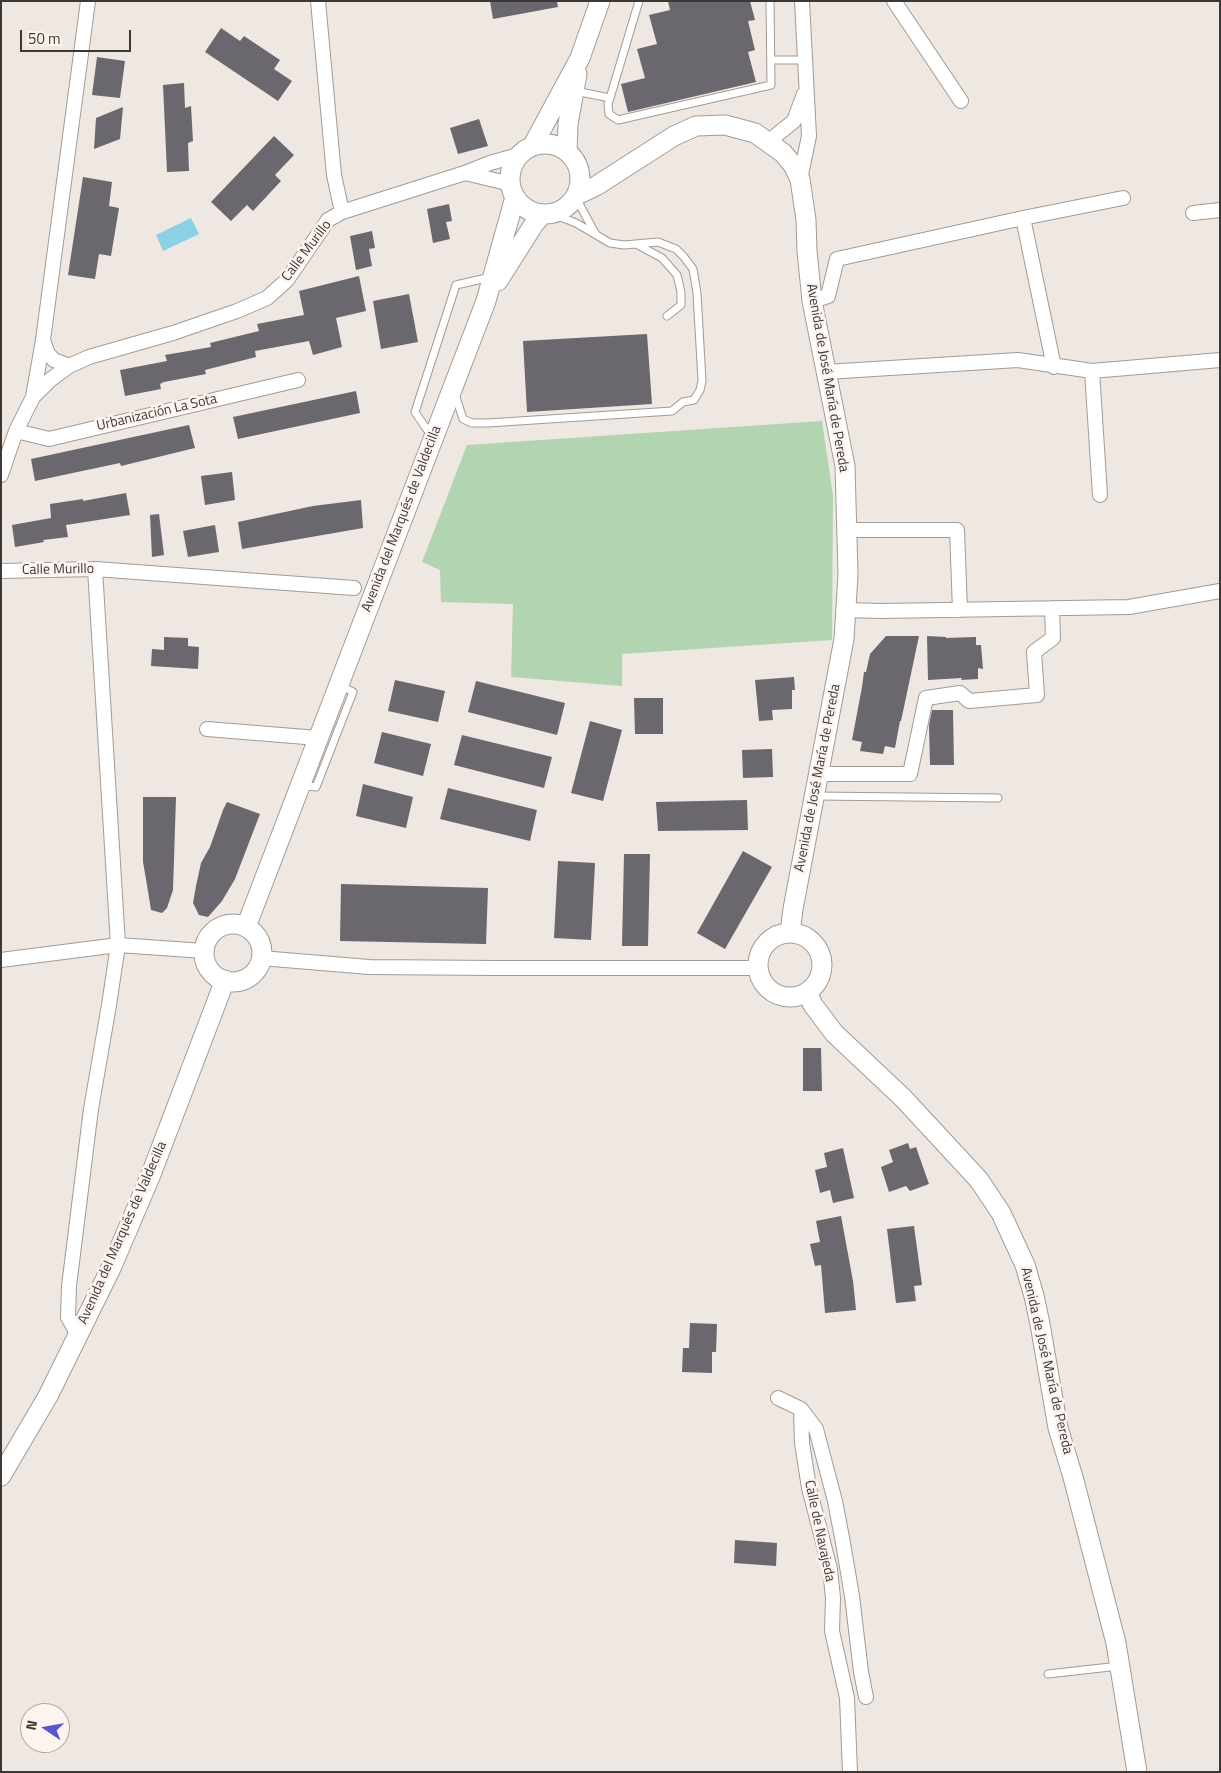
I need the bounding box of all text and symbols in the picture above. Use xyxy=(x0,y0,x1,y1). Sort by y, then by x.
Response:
scale bar xyxy=(22,20,134,52)
text: 50 m xyxy=(28,27,61,50)
street label: Calle Murillo xyxy=(279,217,335,285)
street label: Avenida de José María de Pereda xyxy=(802,282,852,474)
street label: Urbanización La Sota xyxy=(95,391,219,435)
street label: Avenida del Marqués de Valdecilla xyxy=(359,423,445,615)
street label: Calle Murillo xyxy=(22,561,94,579)
street label: Avenida de José María de Pereda xyxy=(792,683,844,873)
street label: Avenida del Marqués de Valdecilla xyxy=(75,1139,171,1327)
street label: Avenida de José María de Pereda xyxy=(1016,1266,1076,1456)
street label: Calle de Navajeda xyxy=(800,1479,838,1583)
north arrow xyxy=(20,1703,70,1753)
text: N xyxy=(20,1718,42,1732)

